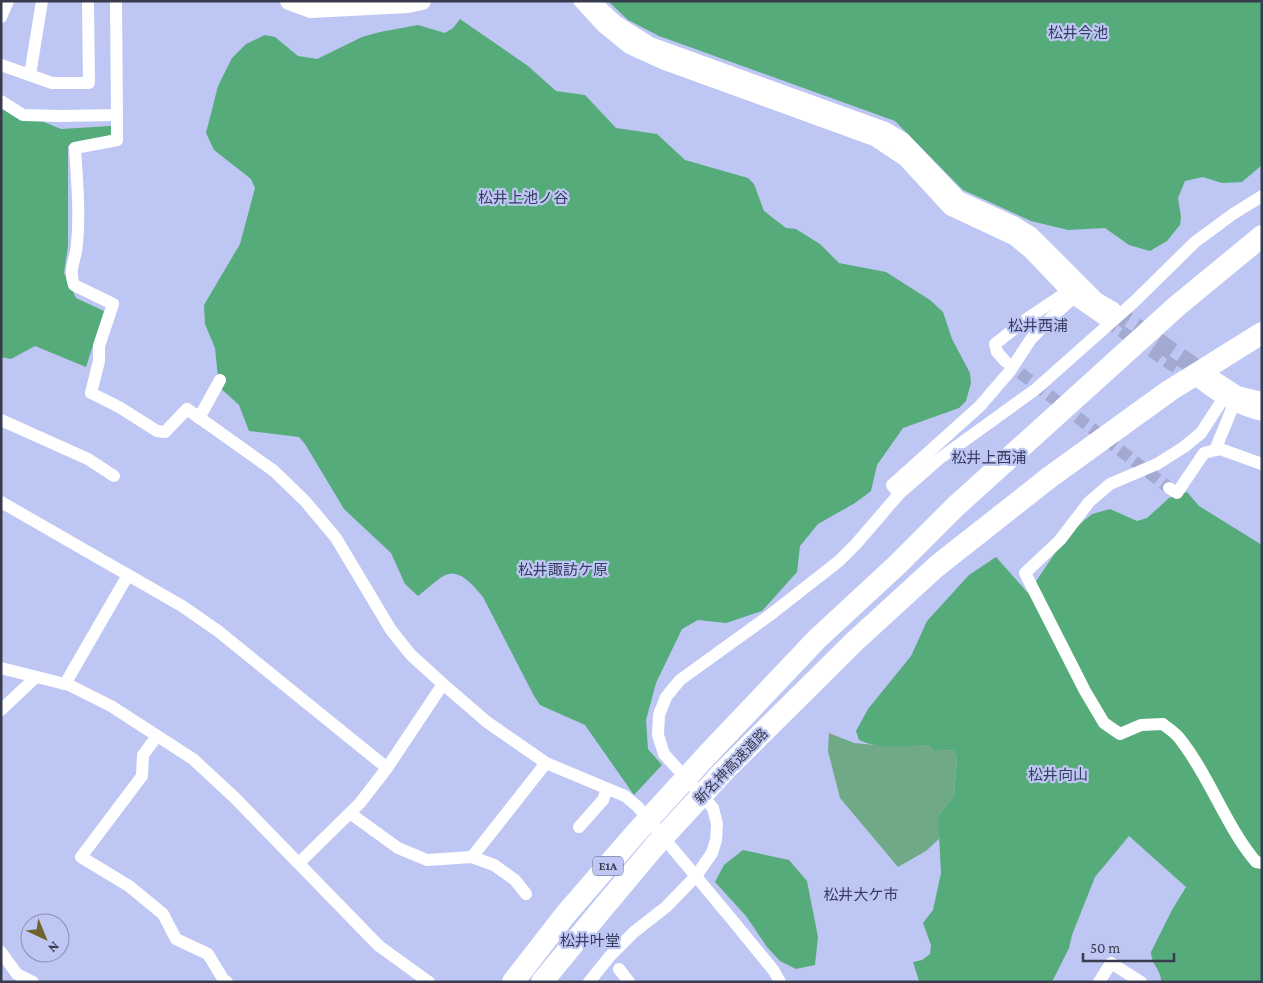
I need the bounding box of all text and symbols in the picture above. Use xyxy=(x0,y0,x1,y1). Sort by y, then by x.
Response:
district label: 松井今池 xyxy=(1048,24,1108,41)
district label: 松井上池ノ谷 xyxy=(478,189,568,206)
district label: 松井西浦 xyxy=(1008,317,1068,334)
district label: 松井上西浦 xyxy=(951,449,1027,466)
district label: 松井諏訪ケ原 xyxy=(518,561,608,578)
street label: 新名神高速道路 xyxy=(691,725,771,807)
district label: 松井向山 xyxy=(1028,766,1088,783)
road number: E1A xyxy=(593,856,623,876)
district label: 松井大ケ市 xyxy=(823,886,899,903)
north arrow xyxy=(20,913,70,963)
scale bar xyxy=(1083,930,1174,962)
district label: 松井叶堂 xyxy=(560,932,620,949)
text: N xyxy=(45,938,63,957)
text: 50 m xyxy=(1090,940,1120,956)

